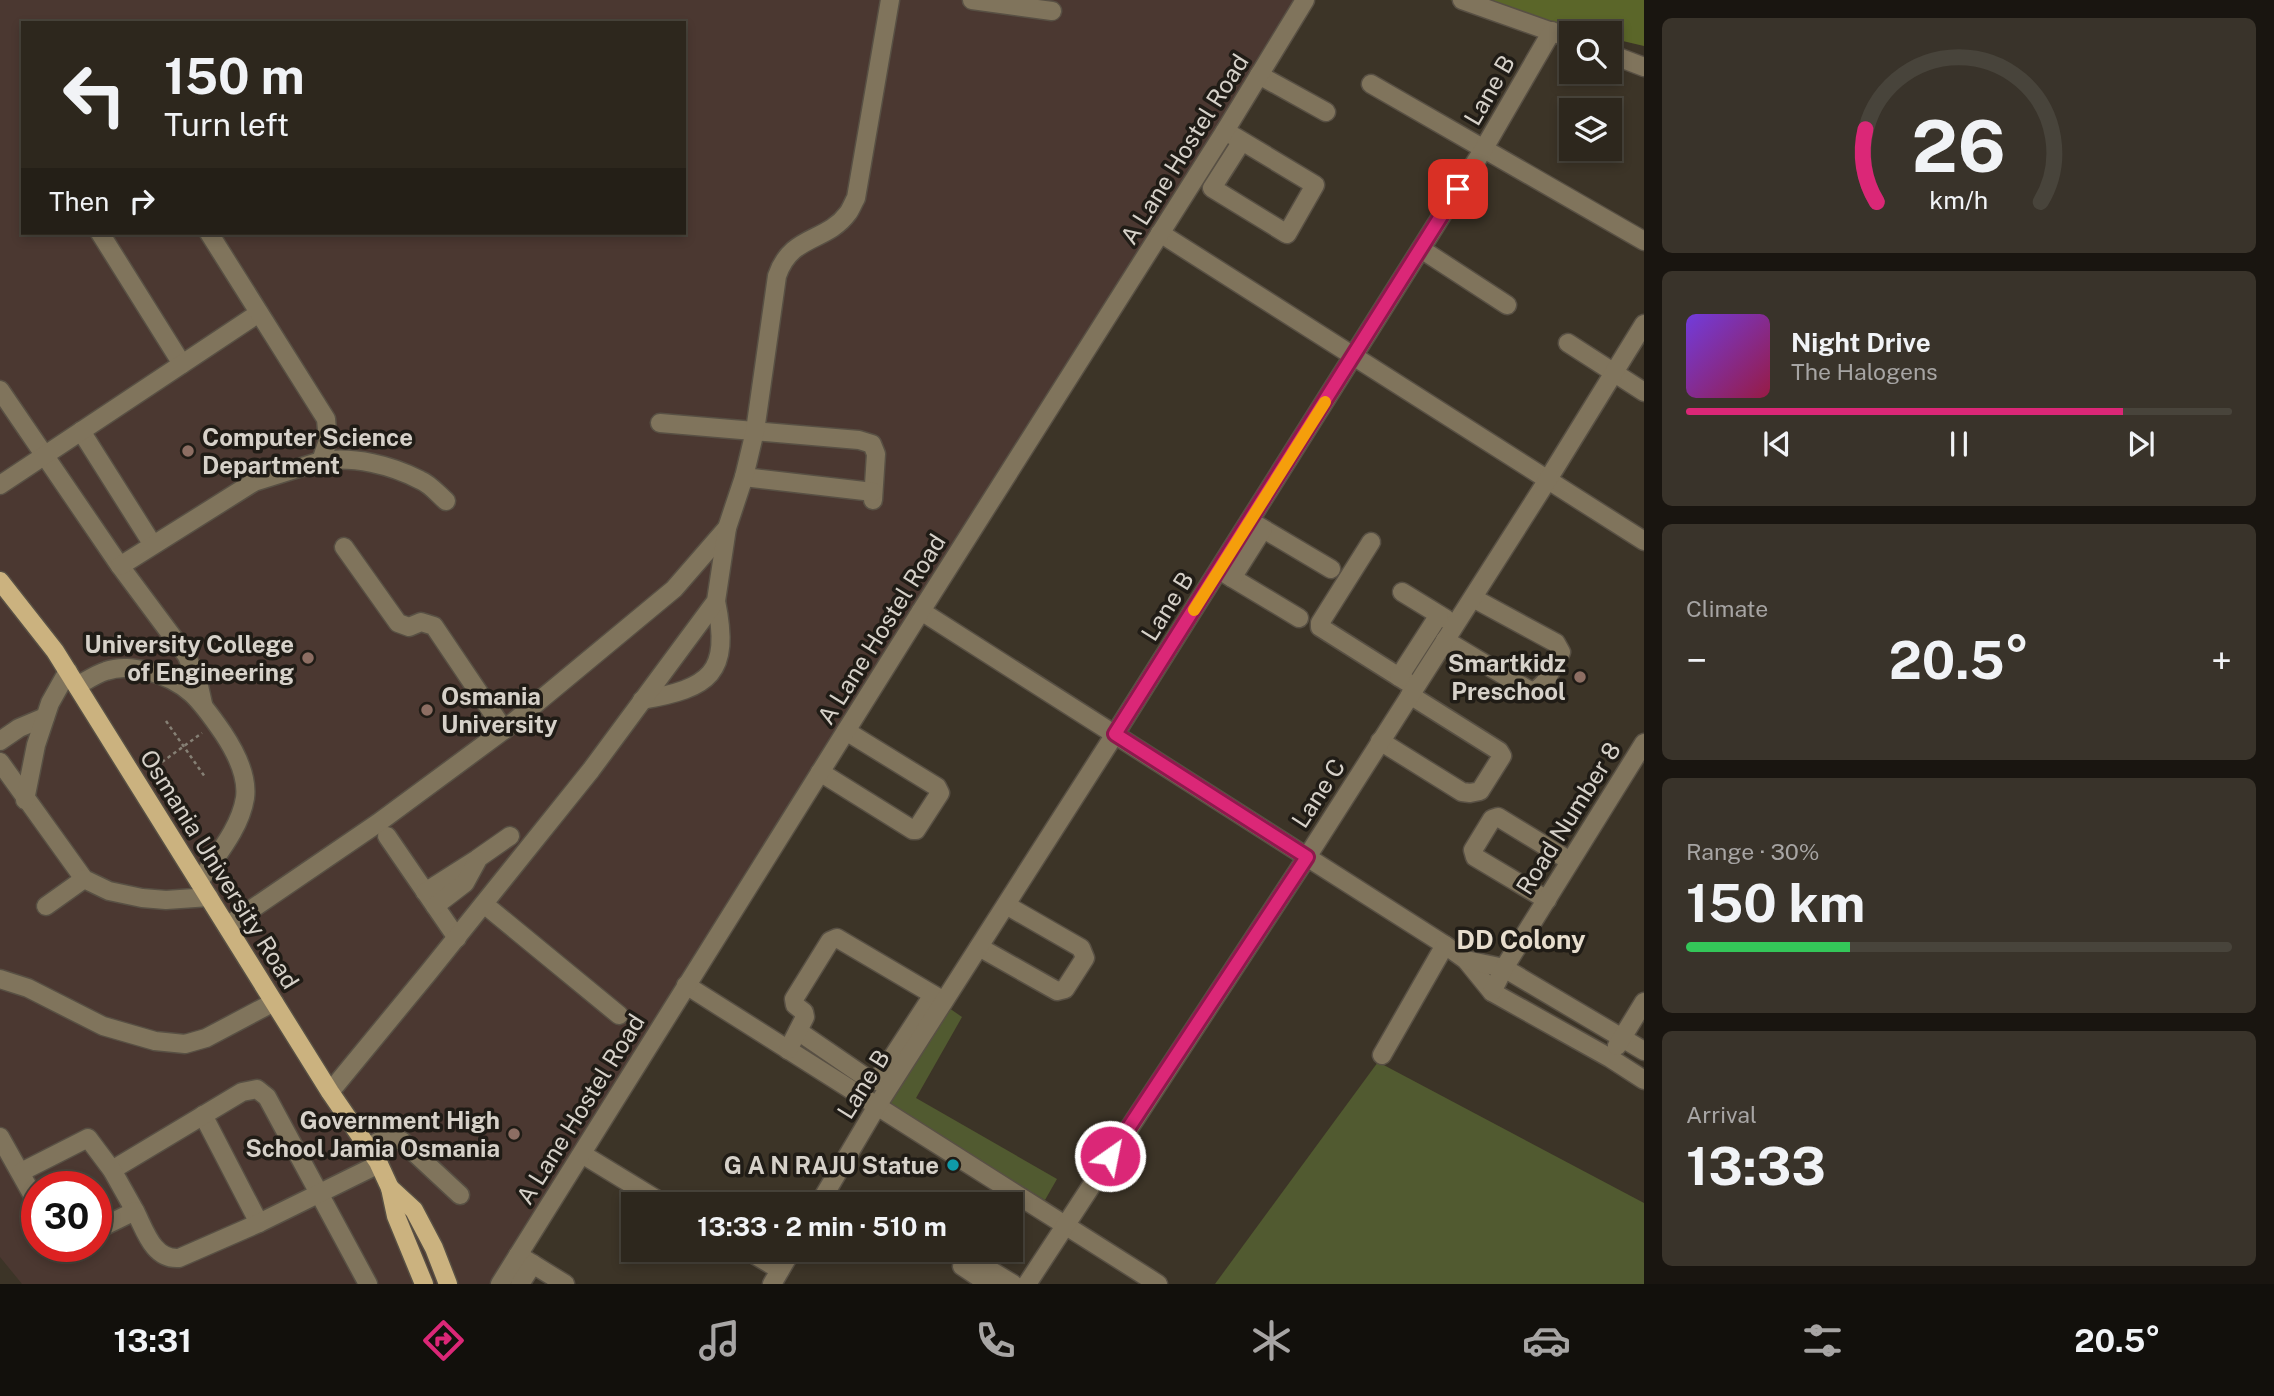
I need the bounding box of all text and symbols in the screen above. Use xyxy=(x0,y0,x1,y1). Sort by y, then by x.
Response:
map controls xyxy=(1559,21,1622,161)
button: search xyxy=(1559,21,1622,84)
text: 150 m xyxy=(164,47,305,105)
icon: left xyxy=(49,49,140,140)
street label: A Lane Hostel Road xyxy=(1114,49,1254,249)
street label: Lane B xyxy=(1458,50,1520,130)
button: layers xyxy=(1559,98,1622,161)
text: 26 xyxy=(1912,103,2006,188)
text: Turn left xyxy=(164,106,289,143)
pin xyxy=(1428,159,1488,219)
icon: arrive xyxy=(1439,170,1477,208)
icon: right xyxy=(123,182,161,220)
text: km/h xyxy=(1930,184,1988,214)
text: Then xyxy=(49,186,109,217)
text: Night Drive xyxy=(1791,327,1931,358)
text: The Halogens xyxy=(1791,358,1938,385)
place label: Computer Science Department xyxy=(202,423,413,479)
icon: previous xyxy=(1758,425,1796,463)
icon: pause xyxy=(1940,425,1978,463)
icon: next xyxy=(2122,425,2160,463)
marker: Computer Science Department xyxy=(180,443,196,459)
street label: A Lane Hostel Road xyxy=(811,529,951,729)
street label: Lane B xyxy=(1135,566,1199,646)
text: Climate xyxy=(1686,595,1768,622)
place label: University College of Engineering xyxy=(84,630,294,686)
text: 20.5° xyxy=(1889,630,2029,691)
text: − xyxy=(1686,638,1707,683)
text: + xyxy=(2211,638,2232,683)
place label: Smartkidz Preschool xyxy=(1448,649,1566,705)
marker: University College of Engineering xyxy=(300,650,316,666)
marker: Smartkidz Preschool xyxy=(1572,669,1588,685)
place label: Osmania University xyxy=(441,682,558,738)
marker: Osmania University xyxy=(419,702,435,718)
street label: Road Number 8 xyxy=(1510,737,1626,899)
street label: Osmania University Road xyxy=(135,744,305,994)
street label: Lane C xyxy=(1285,753,1351,833)
text: Range · 30% xyxy=(1686,838,1820,865)
text: 150 km xyxy=(1686,873,1865,934)
district label: DD Colony xyxy=(1456,924,1586,955)
street label: A Lane Hostel Road xyxy=(510,1009,650,1209)
street label: Lane B xyxy=(831,1044,895,1124)
text: Arrival xyxy=(1686,1101,1757,1128)
place label: Government High School Jamia Osmania xyxy=(245,1106,500,1162)
position arrow xyxy=(1073,1119,1147,1193)
marker: Government High School Jamia Osmania xyxy=(506,1126,522,1142)
text: 13:33 xyxy=(1686,1136,1826,1197)
place label: G A N RAJU Statue xyxy=(724,1151,939,1179)
marker: G A N RAJU Statue xyxy=(945,1157,961,1173)
speed limit sign: 30 xyxy=(21,1171,112,1262)
text: 13:33 · 2 min · 510 m xyxy=(697,1211,947,1242)
icon: directions xyxy=(419,1316,468,1365)
icon: music xyxy=(695,1316,744,1365)
icon: phone xyxy=(971,1316,1020,1365)
icon: climate xyxy=(1247,1316,1296,1365)
icon: car xyxy=(1522,1316,1571,1365)
icon: filters xyxy=(1798,1316,1847,1365)
text: 13:31 xyxy=(113,1322,192,1359)
text: 20.5° xyxy=(2074,1322,2160,1359)

